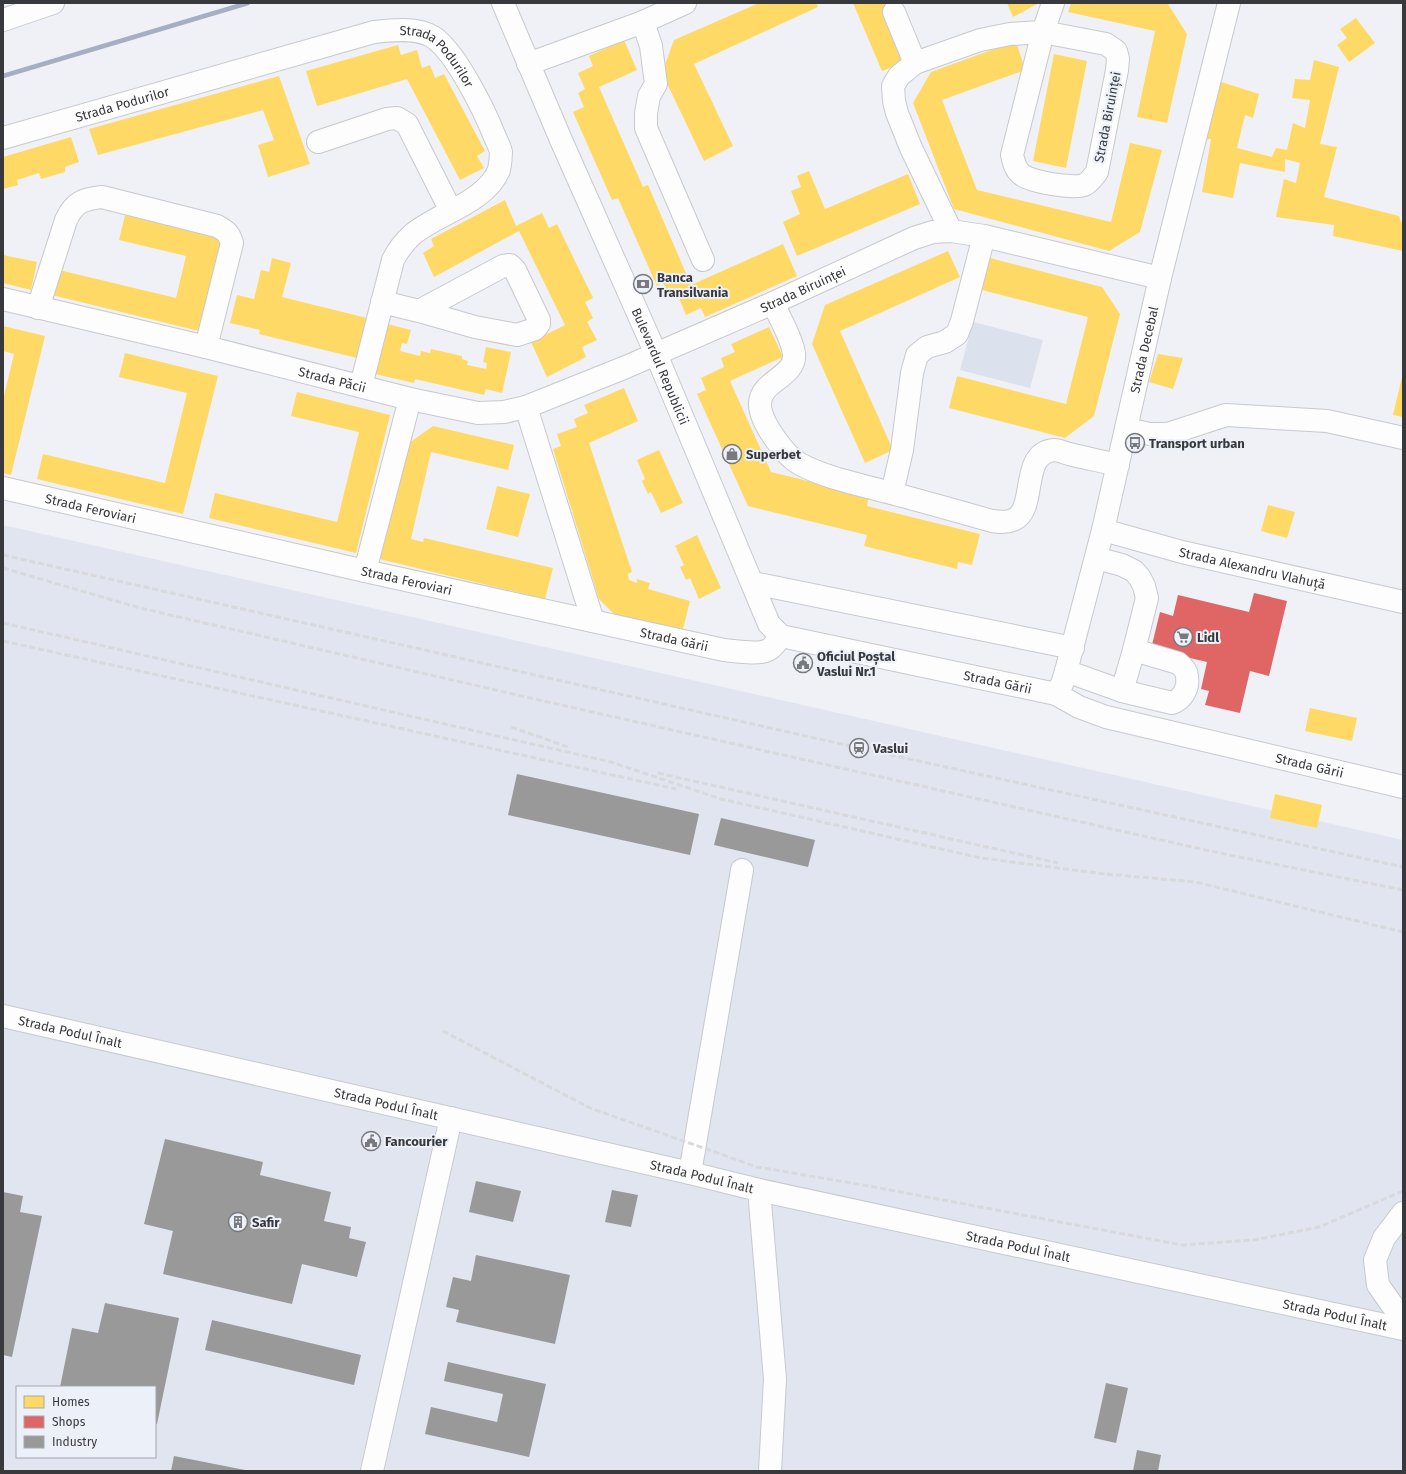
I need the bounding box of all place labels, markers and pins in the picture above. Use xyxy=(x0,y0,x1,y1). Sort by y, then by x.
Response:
place label: Banca Transilvania xyxy=(657,270,729,300)
bank icon: Banca Transilvania xyxy=(632,273,654,295)
bus stop icon: Transport urban xyxy=(1124,432,1146,454)
place label: Transport urban xyxy=(1149,436,1245,451)
shop icon: Superbet xyxy=(721,443,743,465)
place label: Superbet xyxy=(746,447,802,462)
supermarket icon: Lidl xyxy=(1172,626,1194,648)
place label: Lidl xyxy=(1197,630,1219,645)
place label: Oficiul Poștal Vaslui Nr.1 xyxy=(816,649,895,679)
public building icon: Oficiul Poștal Vaslui Nr.1 xyxy=(792,652,814,674)
station icon: Vaslui xyxy=(848,737,870,759)
place label: Vaslui xyxy=(872,741,908,756)
public building icon: Fancourier xyxy=(360,1130,382,1152)
place label: Fancourier xyxy=(385,1134,448,1149)
building icon: Safir xyxy=(227,1211,249,1233)
place label: Safir xyxy=(252,1215,280,1230)

